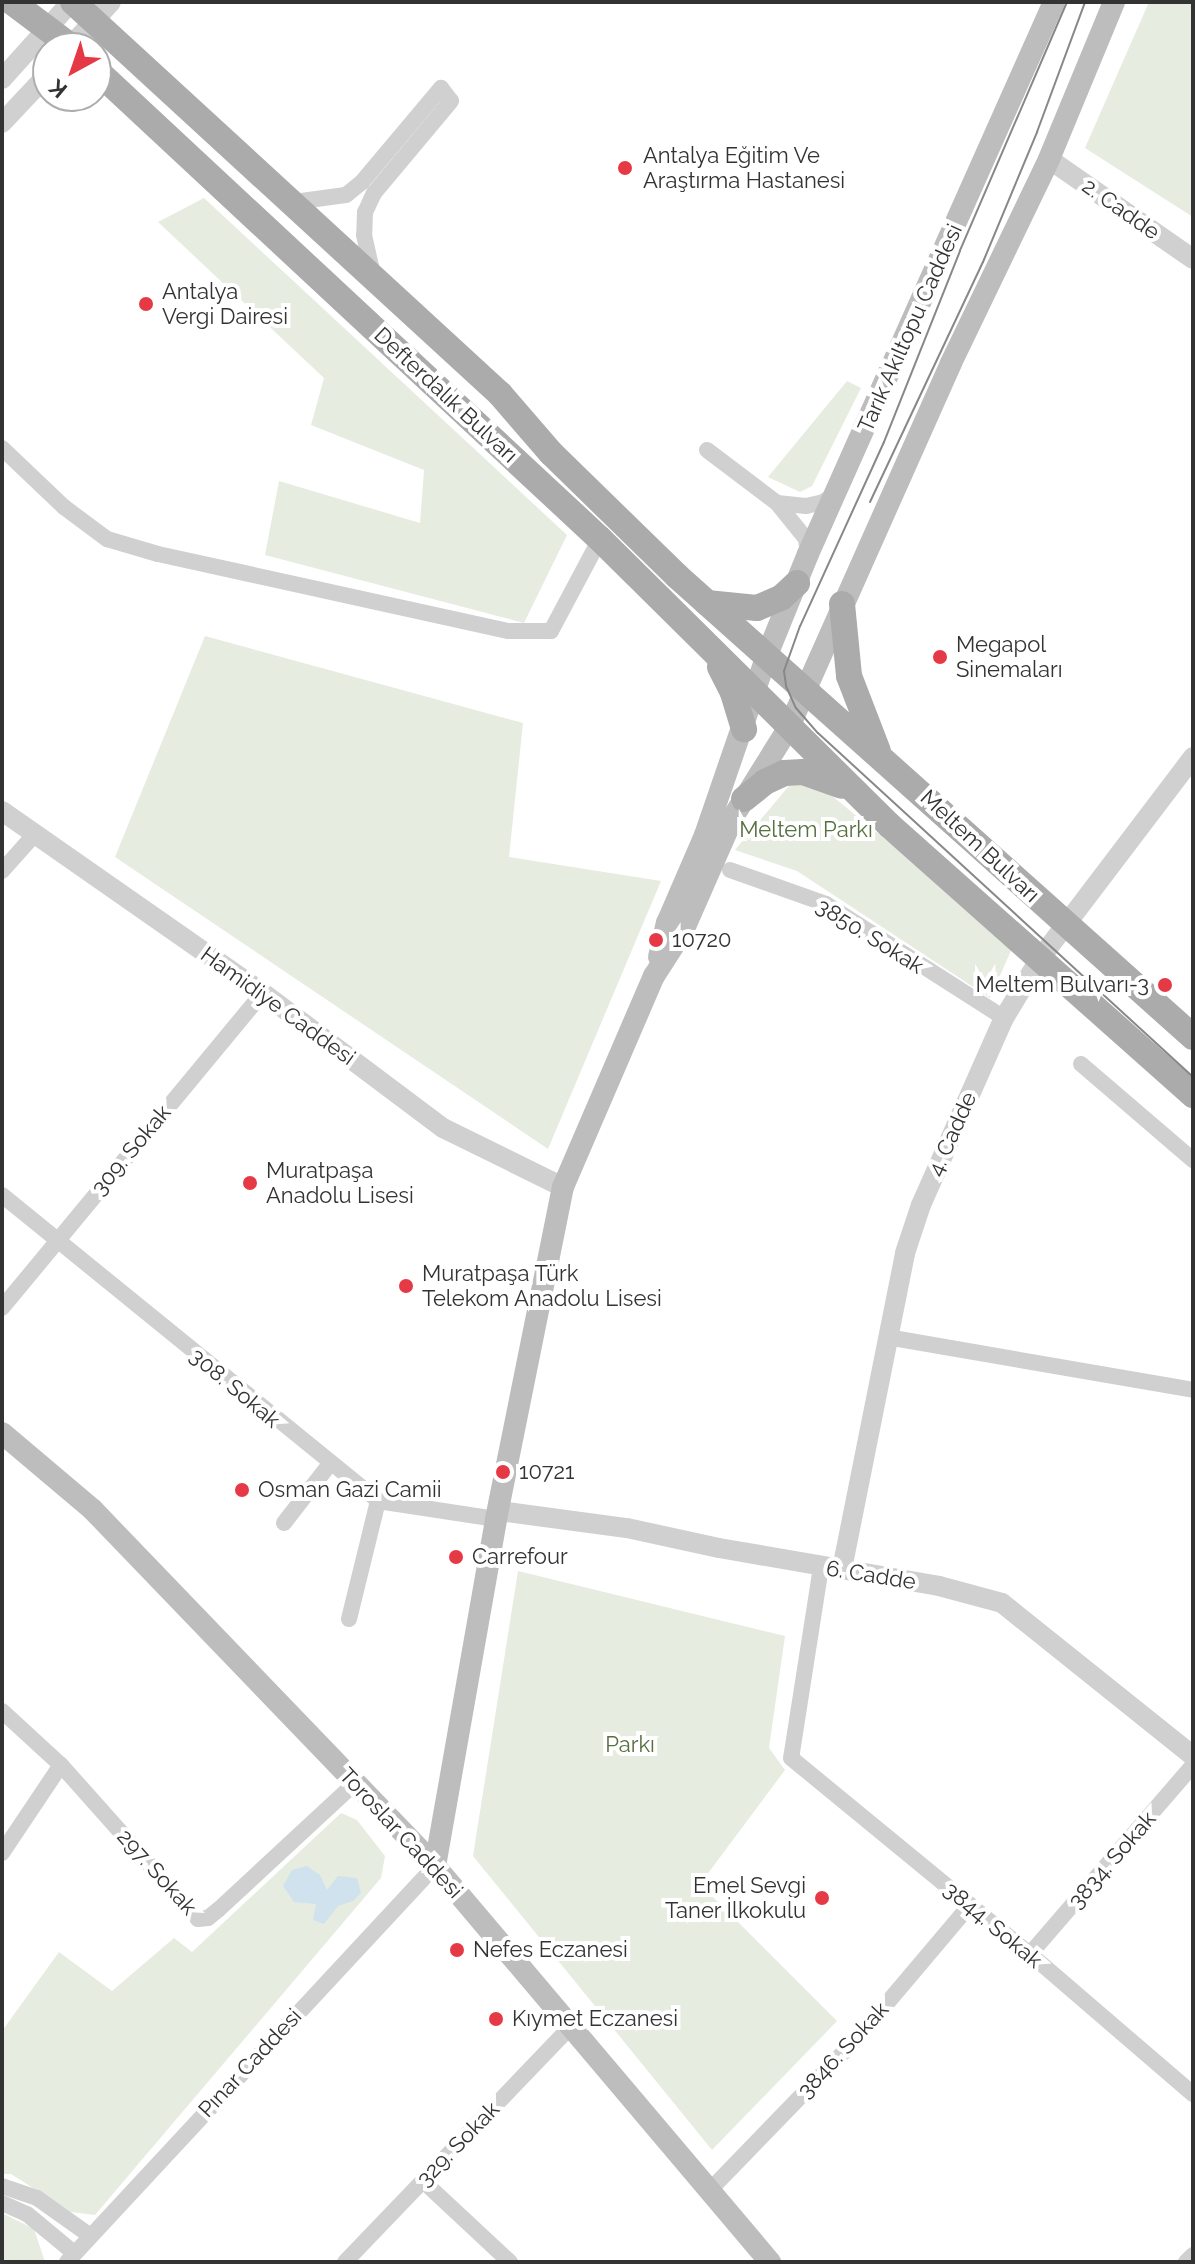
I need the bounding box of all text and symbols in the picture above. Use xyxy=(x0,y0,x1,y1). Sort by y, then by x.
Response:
north arrow xyxy=(32,32,112,112)
text: K xyxy=(44,74,72,104)
place label: Antalya Eğitim Ve Araştırma Hastanesi xyxy=(643,142,845,194)
marker: Antalya Eğitim Ve Araştırma Hastanesi xyxy=(614,157,636,179)
street label: 2. Cadde xyxy=(1077,173,1165,245)
street label: Tarık Akıltopu Caddesi xyxy=(852,220,968,436)
place label: Antalya Vergi Dairesi xyxy=(162,278,288,330)
marker: Antalya Vergi Dairesi xyxy=(137,295,155,313)
street label: Defterdalık Bulvarı xyxy=(369,322,523,468)
place label: Megapol Sinemaları xyxy=(956,631,1063,682)
marker: Megapol Sinemaları xyxy=(931,648,949,666)
street label: Meltem Bulvarı xyxy=(915,784,1045,908)
park label: Meltem Parkı xyxy=(739,817,873,843)
street label: 3850. Sokak xyxy=(811,893,929,979)
place label: 10720 xyxy=(672,927,731,953)
marker: 10720 xyxy=(647,931,665,949)
street label: Hamidiye Caddesi xyxy=(196,941,360,1071)
place label: Meltem Bulvarı-3 xyxy=(976,972,1149,998)
marker: Meltem Bulvarı-3 xyxy=(1156,976,1174,994)
street label: 4. Cadde xyxy=(922,1088,982,1180)
street label: 309. Sokak xyxy=(86,1100,176,1200)
place label: Muratpaşa Anadolu Lisesi xyxy=(266,1157,414,1208)
marker: Muratpaşa Anadolu Lisesi xyxy=(241,1174,259,1192)
place label: Muratpaşa Türk Telekom Anadolu Lisesi xyxy=(422,1260,662,1312)
marker: Muratpaşa Türk Telekom Anadolu Lisesi xyxy=(397,1277,415,1295)
street label: 308. Sokak xyxy=(184,1343,286,1433)
place label: 10721 xyxy=(519,1459,574,1485)
marker: 10721 xyxy=(494,1463,512,1481)
place label: Osman Gazi Camii xyxy=(258,1477,442,1503)
marker: Osman Gazi Camii xyxy=(233,1481,251,1499)
place label: Carrefour xyxy=(472,1544,568,1570)
marker: Carrefour xyxy=(447,1548,465,1566)
street label: 6. Cadde xyxy=(824,1555,918,1595)
park label: Parkı xyxy=(605,1732,655,1758)
street label: Toroslar Caddesi xyxy=(334,1762,468,1904)
street label: 3834. Sokak xyxy=(1063,1806,1161,1914)
street label: 297. Sokak xyxy=(112,1824,202,1920)
place label: Emel Sevgi Taner İlkokulu xyxy=(664,1872,806,1924)
street label: 3844. Sokak xyxy=(938,1876,1048,1974)
marker: Emel Sevgi Taner İlkokulu xyxy=(813,1889,831,1907)
place label: Nefes Eczanesi xyxy=(473,1937,628,1963)
marker: Nefes Eczanesi xyxy=(448,1941,466,1959)
street label: 3846. Sokak xyxy=(792,1997,894,2103)
street label: Pınar Caddesi xyxy=(193,2003,307,2123)
place label: Kıymet Eczanesi xyxy=(512,2006,678,2032)
marker: Kıymet Eczanesi xyxy=(487,2010,505,2028)
street label: 329. Sokak xyxy=(411,2096,505,2192)

